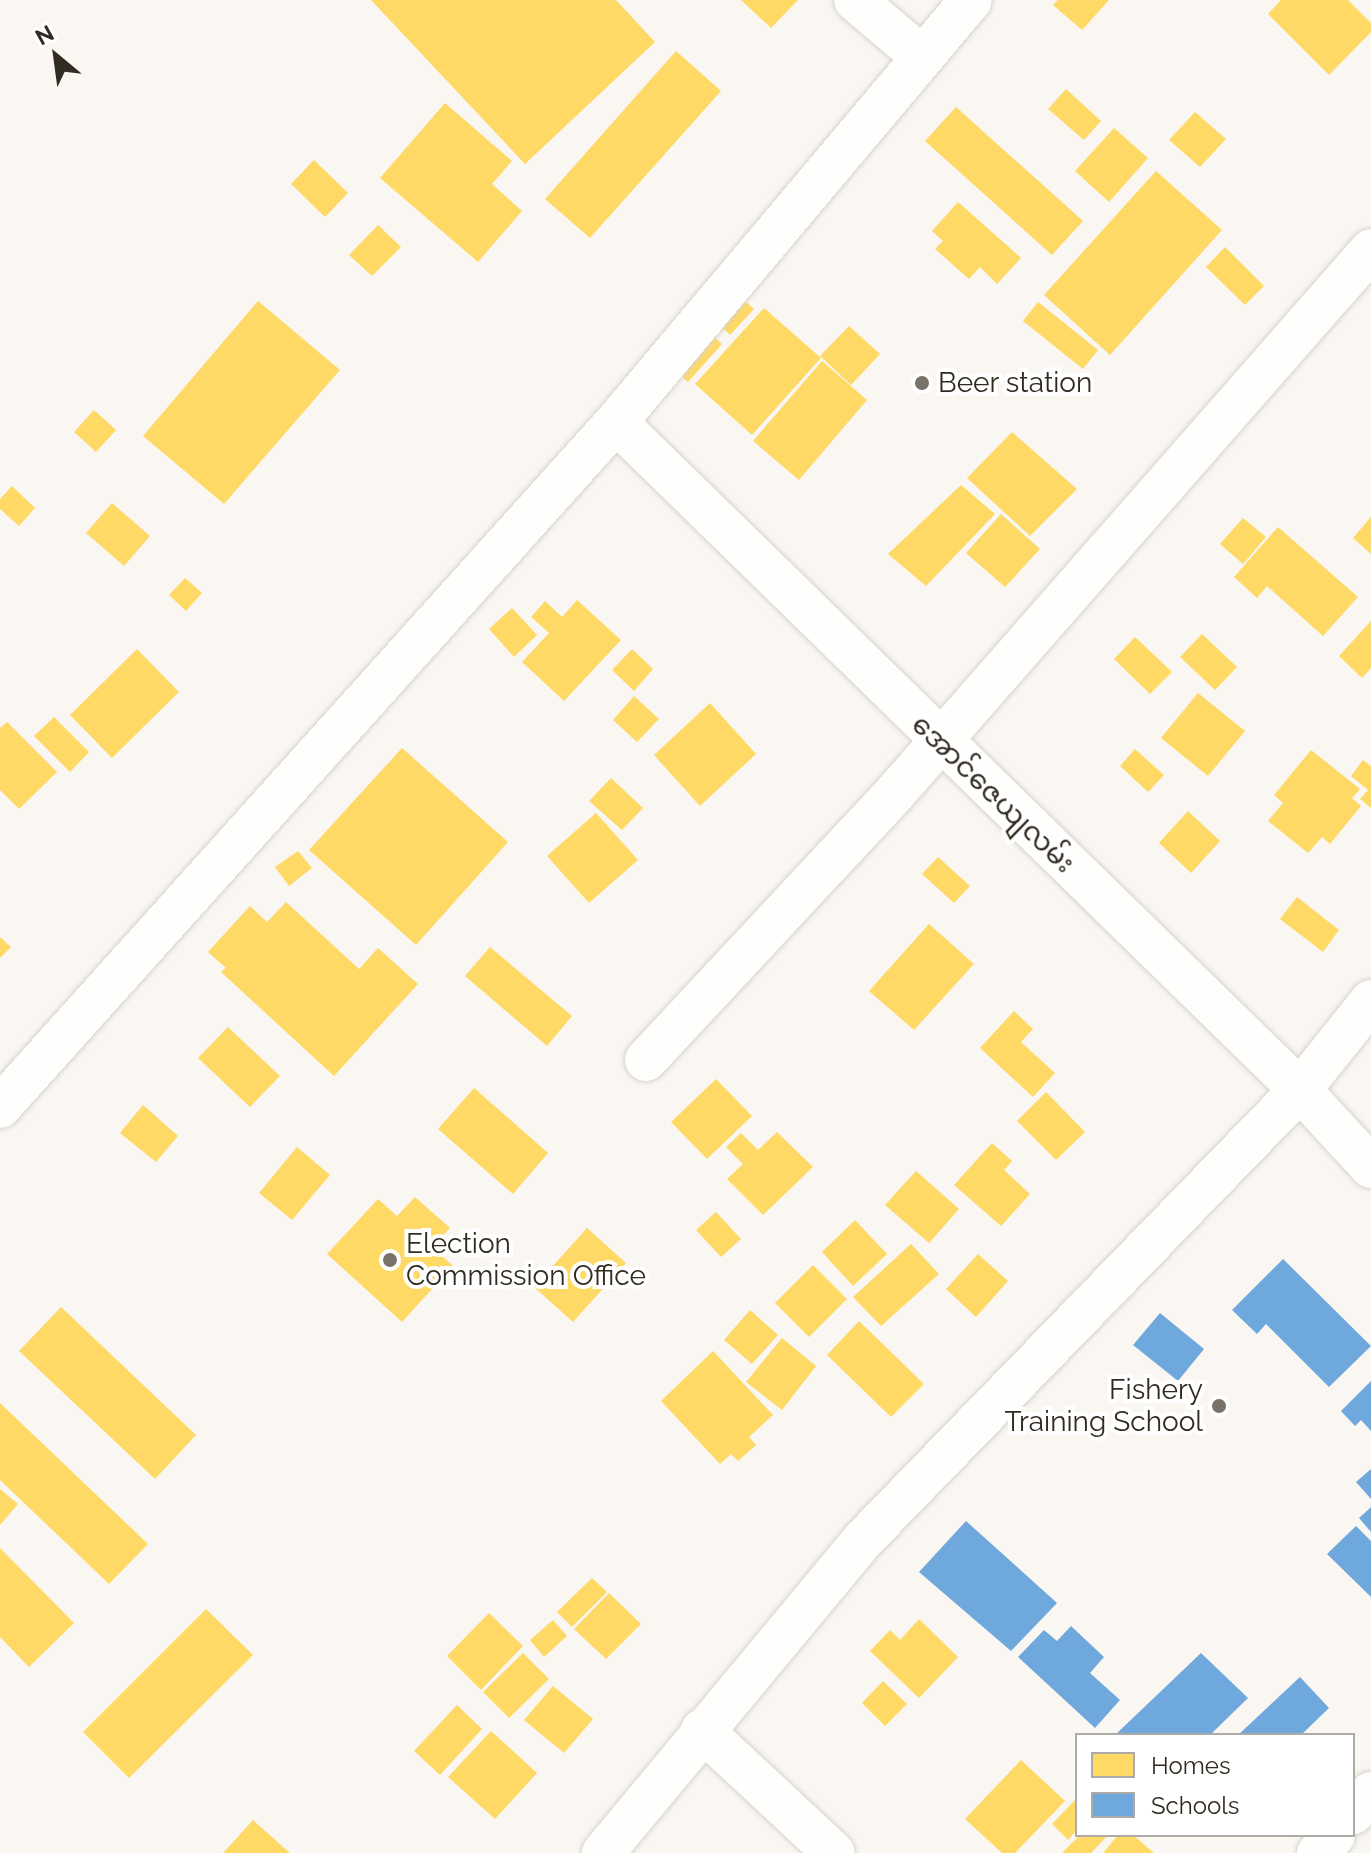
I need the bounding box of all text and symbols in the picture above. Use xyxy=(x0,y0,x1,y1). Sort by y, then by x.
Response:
north arrow xyxy=(16,16,96,96)
text: N xyxy=(31,20,58,50)
place label: Beer station xyxy=(938,366,1093,400)
marker: Beer station xyxy=(913,374,931,392)
street label: အောင်ဇေယျလမ်း xyxy=(905,708,1081,880)
place label: Election Commission Office xyxy=(406,1227,646,1293)
marker: Election Commission Office xyxy=(381,1251,399,1269)
place label: Fishery Training School xyxy=(1004,1373,1203,1439)
marker: Fishery Training School xyxy=(1210,1397,1228,1415)
legend xyxy=(1075,1733,1355,1837)
text: Homes xyxy=(1151,1751,1231,1780)
text: Schools xyxy=(1151,1791,1239,1820)

